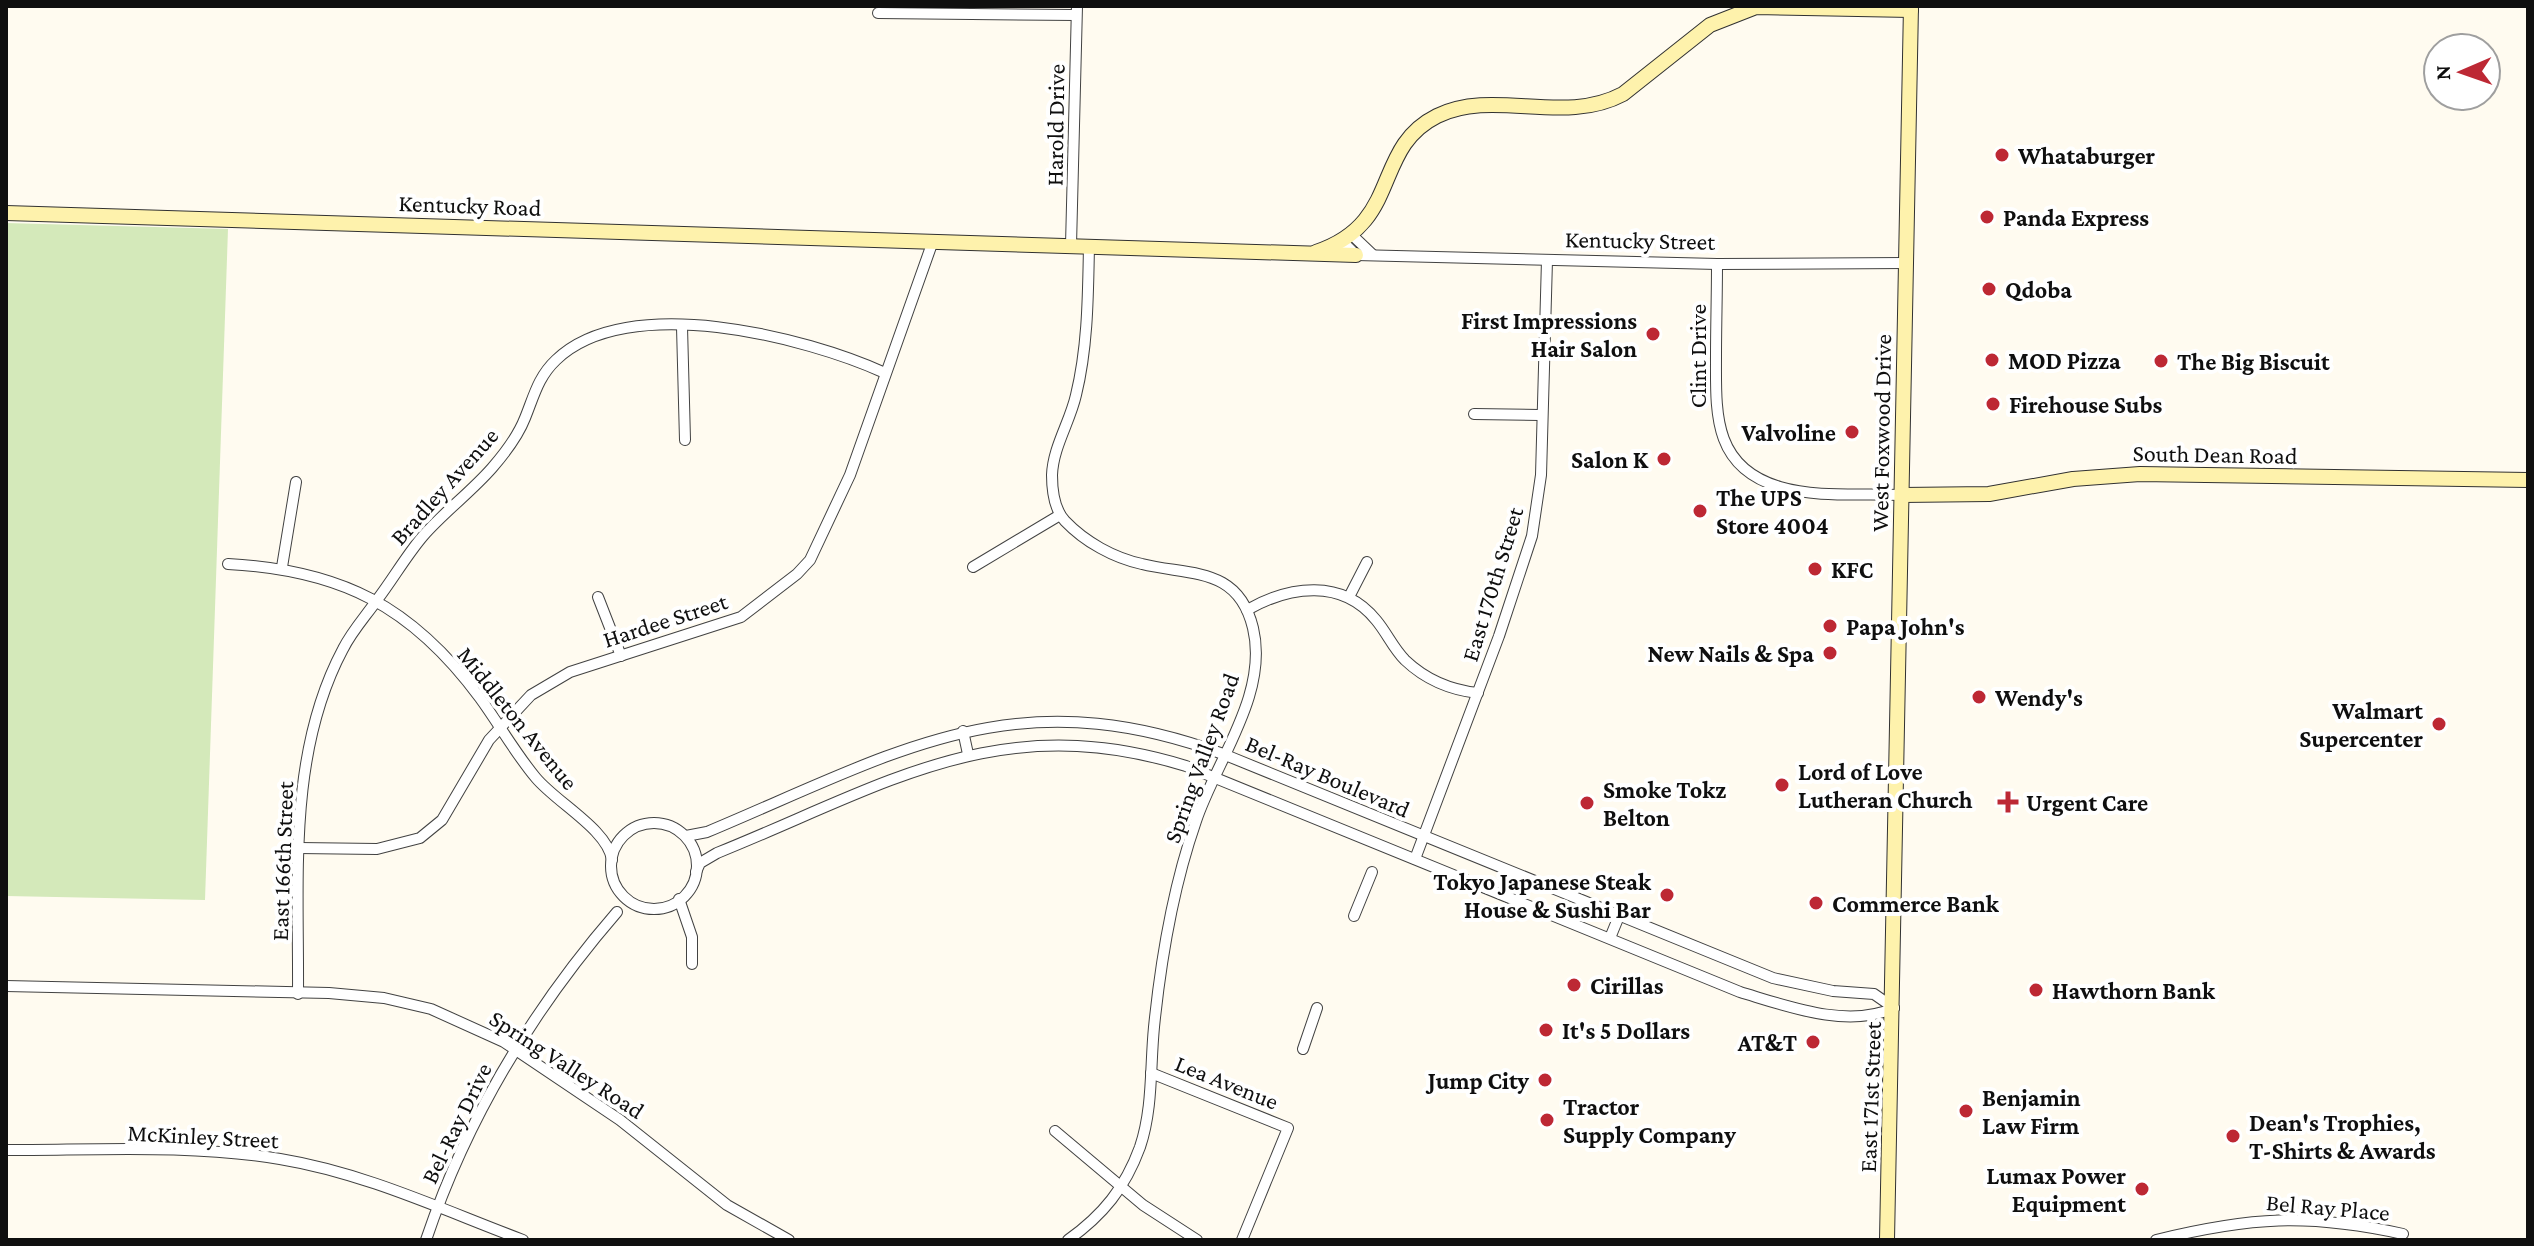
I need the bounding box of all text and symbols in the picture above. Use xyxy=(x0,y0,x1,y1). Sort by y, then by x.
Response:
north arrow xyxy=(2422,32,2502,112)
street label: Harold Drive xyxy=(1040,64,1070,186)
text: N xyxy=(2430,65,2455,81)
place label: Whataburger xyxy=(2017,142,2156,169)
marker: Whataburger xyxy=(1993,146,2011,164)
street label: Kentucky Road xyxy=(398,189,542,221)
place label: Panda Express xyxy=(2003,204,2149,231)
marker: Panda Express xyxy=(1978,208,1996,226)
street label: Kentucky Street xyxy=(1565,225,1716,255)
place label: Qdoba xyxy=(2005,276,2072,303)
marker: Qdoba xyxy=(1980,280,1998,298)
street label: Clint Drive xyxy=(1684,304,1711,408)
place label: First Impressions Hair Salon xyxy=(1461,307,1637,362)
marker: First Impressions Hair Salon xyxy=(1644,325,1662,343)
street label: West Foxwood Drive xyxy=(1866,334,1896,532)
place label: MOD Pizza xyxy=(2008,347,2121,374)
place label: The Big Biscuit xyxy=(2177,348,2330,375)
marker: MOD Pizza xyxy=(1983,351,2001,369)
marker: The Big Biscuit xyxy=(2152,352,2170,370)
place label: Firehouse Subs xyxy=(2009,391,2163,418)
marker: Firehouse Subs xyxy=(1984,395,2002,413)
place label: Valvoline xyxy=(1741,419,1836,446)
street label: Bradley Avenue xyxy=(384,422,504,550)
marker: Valvoline xyxy=(1843,423,1861,441)
street label: South Dean Road xyxy=(2132,439,2298,469)
place label: Salon K xyxy=(1571,446,1649,473)
marker: Salon K xyxy=(1655,450,1673,468)
place label: The UPS Store 4004 xyxy=(1716,484,1829,539)
marker: The UPS Store 4004 xyxy=(1691,502,1709,520)
street label: East 170th Street xyxy=(1456,503,1529,664)
place label: KFC xyxy=(1831,556,1874,583)
marker: KFC xyxy=(1806,560,1824,578)
street label: Hardee Street xyxy=(599,587,732,653)
place label: Papa John's xyxy=(1846,613,1965,640)
marker: Papa John's xyxy=(1821,617,1839,635)
place label: New Nails & Spa xyxy=(1647,640,1814,667)
street label: Middleton Avenue xyxy=(452,641,584,795)
marker: New Nails & Spa xyxy=(1821,644,1839,662)
street label: Spring Valley Road xyxy=(1158,669,1244,847)
place label: Wendy's xyxy=(1994,684,2083,711)
marker: Wendy's xyxy=(1970,688,1988,706)
place label: Walmart Supercenter xyxy=(2299,697,2423,752)
marker: Walmart Supercenter xyxy=(2430,715,2448,733)
street label: Bel-Ray Boulevard xyxy=(1242,729,1414,823)
place label: Lord of Love Lutheran Church xyxy=(1798,758,1973,813)
place label: Smoke Tokz Belton xyxy=(1603,776,1726,831)
marker: Lord of Love Lutheran Church xyxy=(1773,776,1791,794)
street label: East 166th Street xyxy=(266,780,298,941)
place label: Urgent Care xyxy=(2026,789,2148,816)
marker: Urgent Care xyxy=(1997,791,2019,813)
marker: Smoke Tokz Belton xyxy=(1578,794,1596,812)
place label: Tokyo Japanese Steak House & Sushi Bar xyxy=(1433,868,1652,923)
marker: Tokyo Japanese Steak House & Sushi Bar xyxy=(1658,886,1676,904)
place label: Commerce Bank xyxy=(1832,890,2000,917)
marker: Commerce Bank xyxy=(1807,894,1825,912)
place label: Cirillas xyxy=(1590,972,1664,999)
marker: Cirillas xyxy=(1565,976,1583,994)
place label: Hawthorn Bank xyxy=(2052,977,2216,1004)
marker: Hawthorn Bank xyxy=(2027,981,2045,999)
street label: Spring Valley Road xyxy=(485,1004,650,1124)
place label: It's 5 Dollars xyxy=(1562,1017,1690,1044)
street label: East 171st Street xyxy=(1854,1020,1886,1173)
marker: It's 5 Dollars xyxy=(1537,1021,1555,1039)
place label: AT&T xyxy=(1737,1029,1797,1056)
marker: AT&T xyxy=(1804,1033,1822,1051)
street label: Lea Avenue xyxy=(1171,1049,1283,1115)
street label: Bel-Ray Drive xyxy=(415,1058,497,1188)
place label: Jump City xyxy=(1425,1067,1529,1094)
marker: Jump City xyxy=(1536,1071,1554,1089)
place label: Benjamin Law Firm xyxy=(1982,1084,2081,1139)
place label: Tractor Supply Company xyxy=(1563,1093,1736,1148)
marker: Benjamin Law Firm xyxy=(1957,1102,1975,1120)
place label: Dean's Trophies, T-Shirts & Awards xyxy=(2249,1109,2436,1164)
marker: Tractor Supply Company xyxy=(1538,1111,1556,1129)
street label: McKinley Street xyxy=(127,1119,280,1153)
marker: Dean's Trophies, T-Shirts & Awards xyxy=(2224,1127,2242,1145)
place label: Lumax Power Equipment xyxy=(1986,1162,2126,1217)
marker: Lumax Power Equipment xyxy=(2133,1180,2151,1198)
street label: Bel Ray Place xyxy=(2265,1188,2391,1226)

